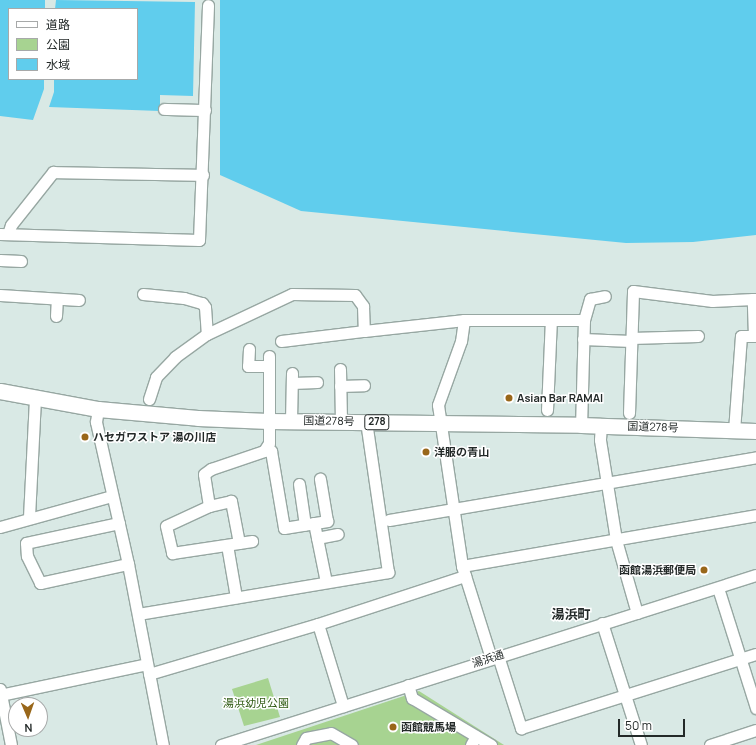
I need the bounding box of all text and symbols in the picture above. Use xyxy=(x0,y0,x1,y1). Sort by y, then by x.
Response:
legend xyxy=(8,8,138,80)
text: 道路 xyxy=(46,16,70,33)
text: 公園 xyxy=(46,36,70,53)
text: 水域 xyxy=(46,56,70,73)
place label: Asian Bar RAMAI xyxy=(517,391,603,405)
marker: Asian Bar RAMAI xyxy=(504,393,514,403)
street label: 国道278号 xyxy=(303,414,355,428)
road number: 278 xyxy=(364,414,390,430)
street label: 国道278号 xyxy=(627,420,679,434)
place label: ハセガワストア 湯の川店 xyxy=(93,430,216,444)
marker: ハセガワストア 湯の川店 xyxy=(80,432,90,442)
place label: 洋服の青山 xyxy=(434,445,489,459)
marker: 洋服の青山 xyxy=(421,447,431,457)
place label: 函館湯浜郵便局 xyxy=(619,563,696,577)
marker: 函館湯浜郵便局 xyxy=(699,565,709,575)
district label: 湯浜町 xyxy=(552,606,590,622)
street label: 湯浜通 xyxy=(470,648,506,670)
park label: 湯浜幼児公園 xyxy=(223,696,289,710)
north arrow xyxy=(8,697,48,737)
scale bar xyxy=(620,711,687,737)
text: 50 m xyxy=(625,717,652,734)
place label: 函館競馬場 xyxy=(401,720,456,734)
text: N xyxy=(24,721,33,736)
marker: 函館競馬場 xyxy=(388,722,398,732)

